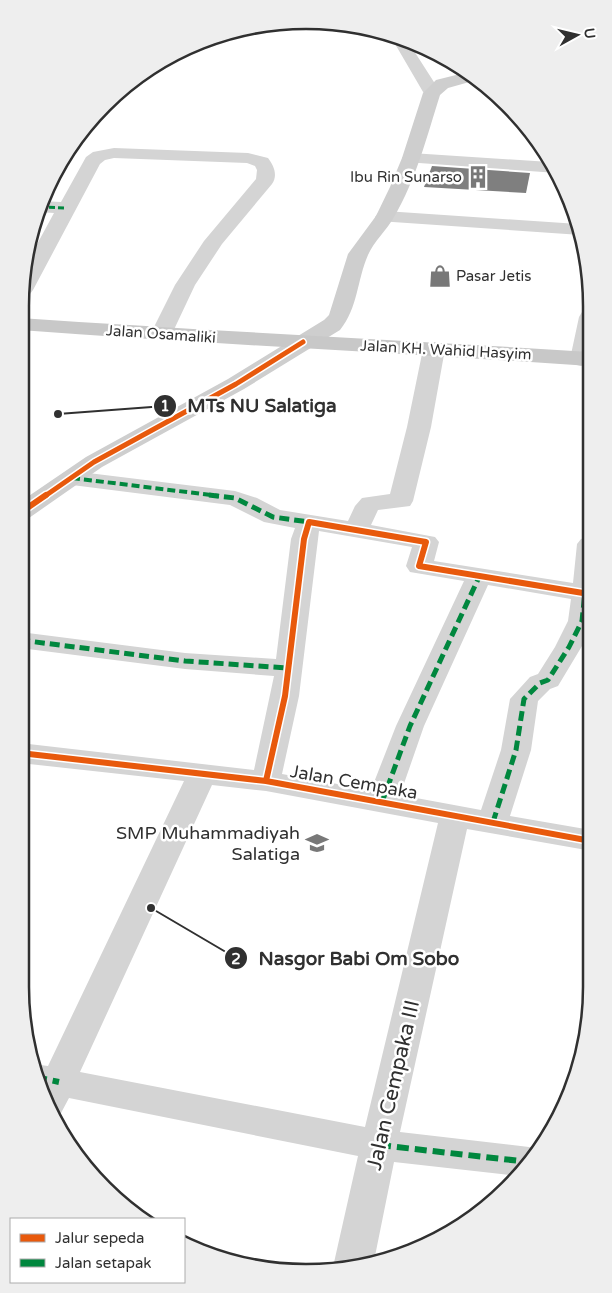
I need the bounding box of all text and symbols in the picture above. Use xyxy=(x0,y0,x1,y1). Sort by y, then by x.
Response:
north arrow xyxy=(552,10,602,60)
text: U xyxy=(580,27,599,40)
building icon: Ibu Rin Sunarso xyxy=(465,164,491,190)
place label: Ibu Rin Sunarso xyxy=(350,168,462,186)
shop icon: Pasar Jetis xyxy=(427,263,453,289)
place label: Pasar Jetis xyxy=(456,267,532,285)
street label: Jalan Osamaliki xyxy=(106,321,216,347)
street label: Jalan KH. Wahid Hasyim xyxy=(360,337,532,363)
callout: MTs NU Salatiga xyxy=(153,389,347,423)
text: MTs NU Salatiga xyxy=(187,395,337,418)
text: 1 xyxy=(160,397,170,415)
street label: Jalan Cempaka xyxy=(289,760,419,804)
place label: SMP Muhammadiyah Salatiga xyxy=(116,822,300,865)
school or university icon: SMP Muhammadiyah Salatiga xyxy=(304,830,330,856)
callout: Nasgor Babi Om Sobo xyxy=(224,941,469,975)
text: Nasgor Babi Om Sobo xyxy=(259,948,459,971)
text: 2 xyxy=(231,950,241,968)
street label: Jalan Cempaka III xyxy=(362,998,425,1173)
legend xyxy=(10,1218,185,1283)
text: Jalur sepeda xyxy=(55,1229,144,1247)
text: Jalan setapak xyxy=(55,1254,152,1272)

